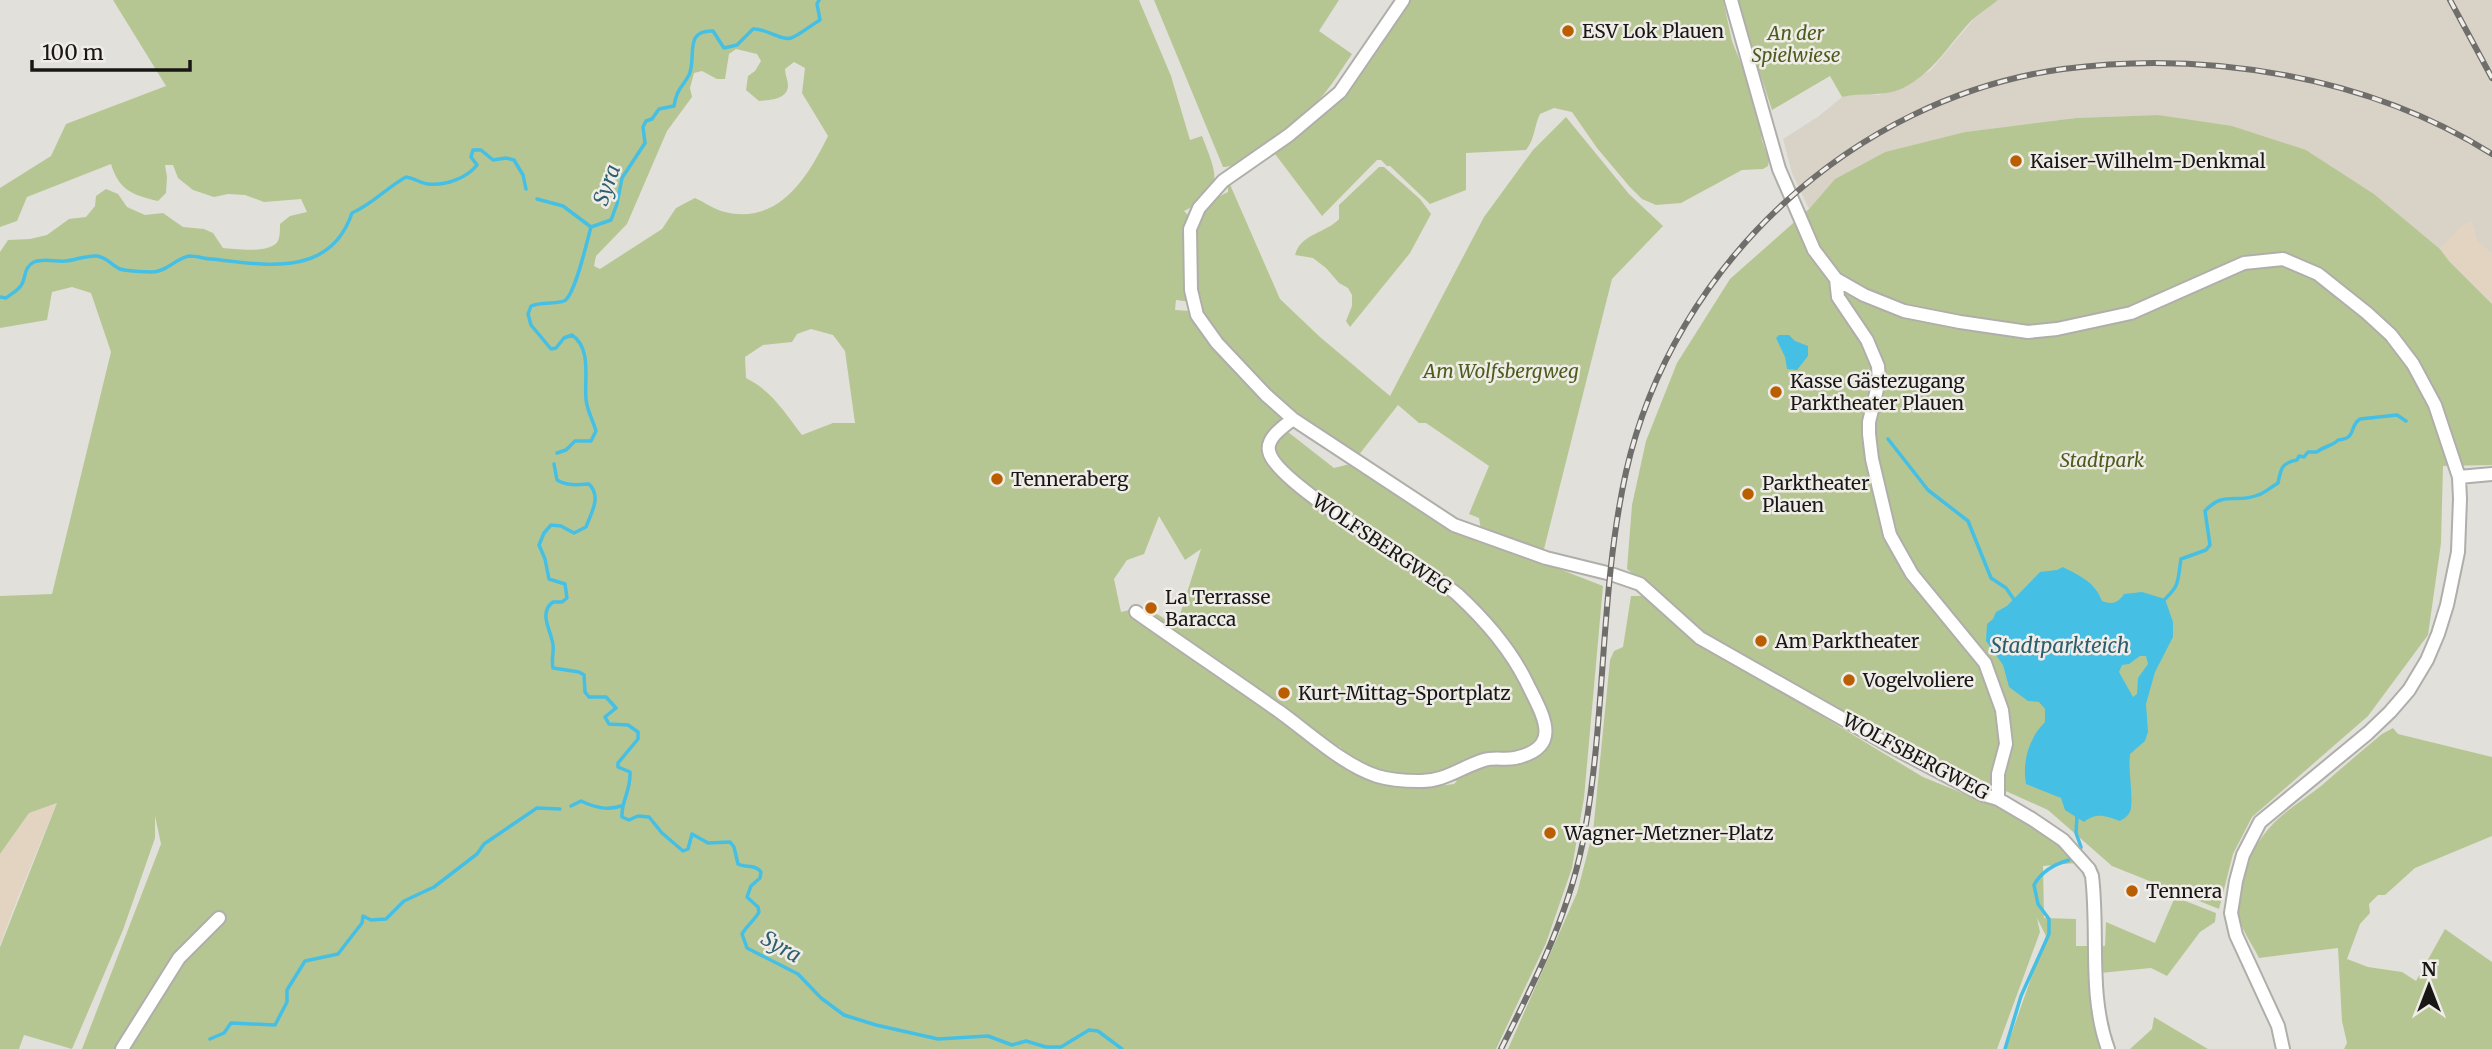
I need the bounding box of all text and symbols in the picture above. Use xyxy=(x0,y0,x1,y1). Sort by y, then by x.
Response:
place label: ESV Lok Plauen xyxy=(1582,19,1724,43)
park label: An der Spielwiese xyxy=(1751,21,1841,67)
marker: ESV Lok Plauen xyxy=(1560,23,1576,39)
scale bar xyxy=(32,28,189,72)
text: 100 m xyxy=(42,39,104,66)
place label: Kaiser-Wilhelm-Denkmal xyxy=(2030,149,2266,173)
marker: Kaiser-Wilhelm-Denkmal xyxy=(2008,153,2024,169)
water label: Syra xyxy=(587,161,626,209)
park label: Am Wolfsbergweg xyxy=(1422,359,1579,383)
place label: Kasse Gästezugang Parktheater Plauen xyxy=(1790,369,1965,415)
marker: Kasse Gästezugang Parktheater Plauen xyxy=(1768,384,1784,400)
park label: Stadtpark xyxy=(2060,448,2145,472)
place label: Tenneraberg xyxy=(1011,467,1129,491)
marker: Tenneraberg xyxy=(989,471,1005,487)
place label: Parktheater Plauen xyxy=(1762,471,1870,517)
marker: Parktheater Plauen xyxy=(1740,486,1756,502)
street label: WOLFSBERGWEG xyxy=(1307,488,1456,600)
place label: La Terrasse Baracca xyxy=(1165,585,1271,631)
marker: La Terrasse Baracca xyxy=(1143,600,1159,616)
place label: Am Parktheater xyxy=(1774,629,1920,653)
water label: Stadtparkteich xyxy=(1990,632,2130,659)
marker: Am Parktheater xyxy=(1753,633,1769,649)
place label: Vogelvoliere xyxy=(1862,668,1974,692)
marker: Vogelvoliere xyxy=(1841,672,1857,688)
place label: Kurt-Mittag-Sportplatz xyxy=(1298,681,1511,705)
marker: Kurt-Mittag-Sportplatz xyxy=(1276,685,1292,701)
street label: WOLFSBERGWEG xyxy=(1838,707,1994,805)
place label: Wagner-Metzner-Platz xyxy=(1563,821,1774,845)
marker: Wagner-Metzner-Platz xyxy=(1542,825,1558,841)
place label: Tennera xyxy=(2146,879,2222,903)
marker: Tennera xyxy=(2124,883,2140,899)
water label: Syra xyxy=(756,924,806,969)
north arrow xyxy=(2394,951,2464,1021)
text: N xyxy=(2421,957,2437,981)

